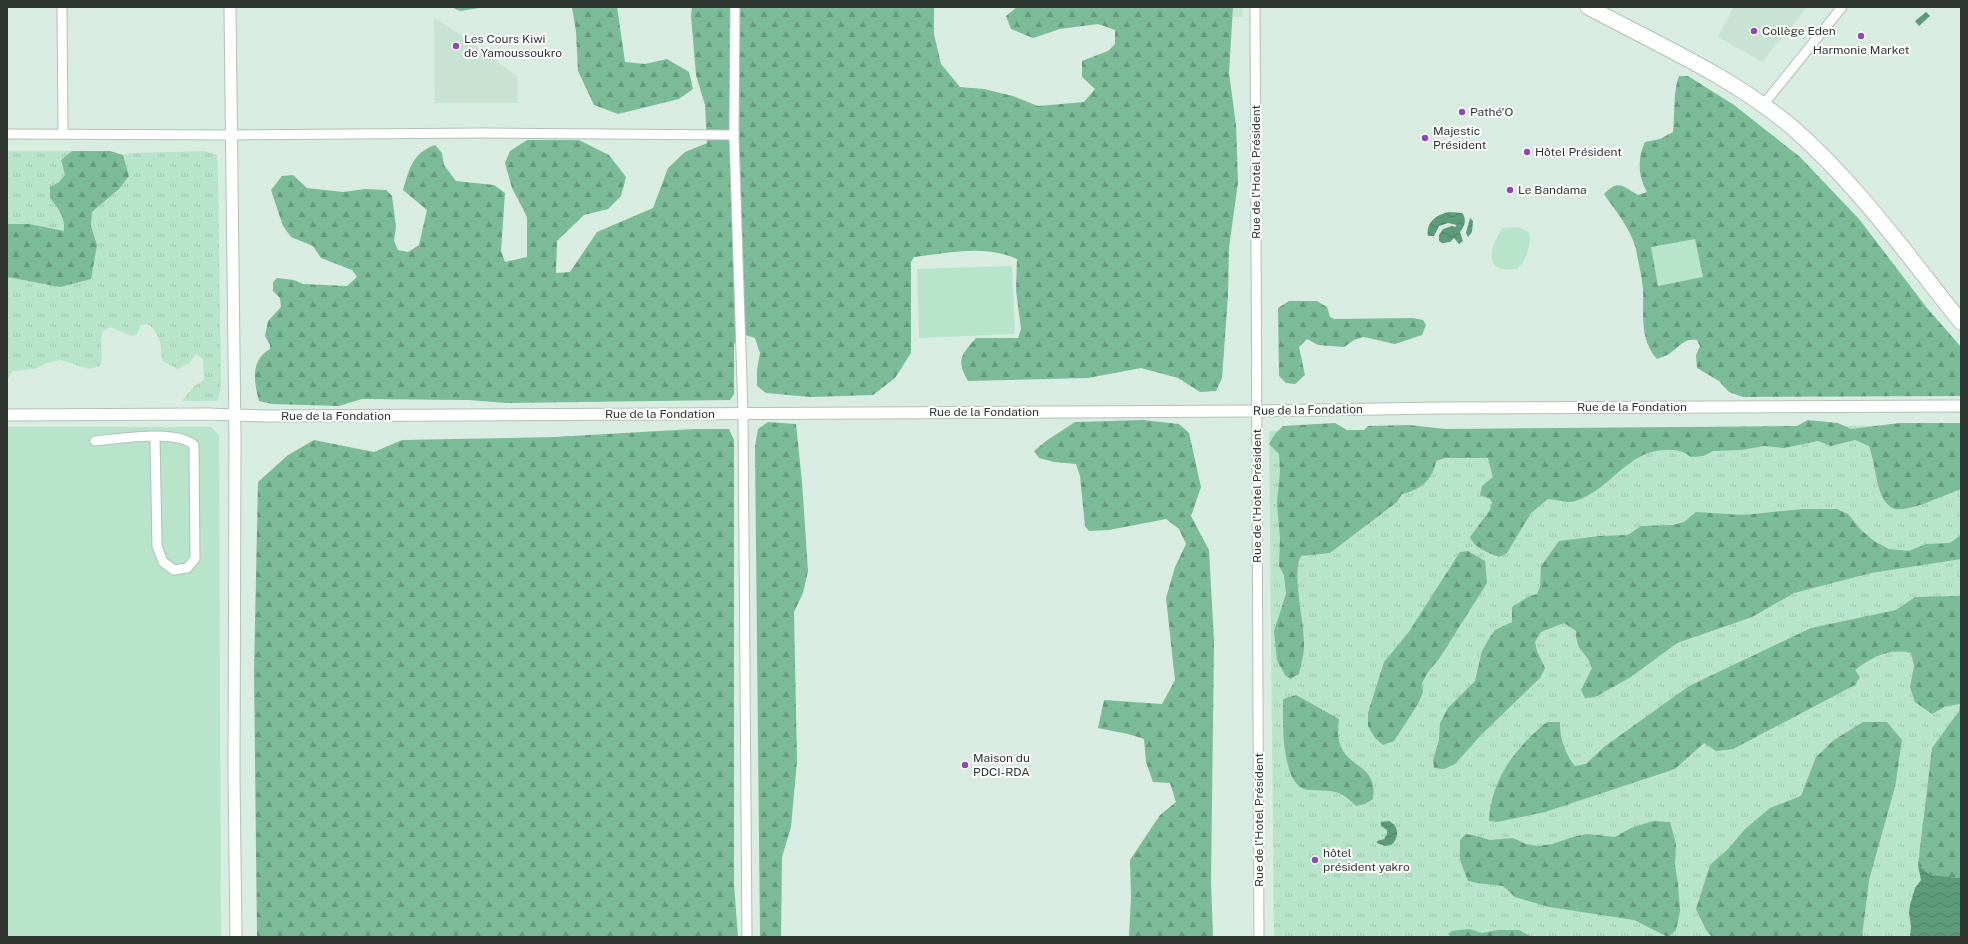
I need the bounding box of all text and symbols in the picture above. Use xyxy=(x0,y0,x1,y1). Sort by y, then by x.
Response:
place label: Collège Eden xyxy=(1762,24,1836,38)
marker: Collège Eden xyxy=(1749,26,1759,36)
marker: Harmonie Market xyxy=(1856,31,1866,41)
place label: Les Cours Kiwi de Yamoussoukro xyxy=(464,32,562,60)
marker: Les Cours Kiwi de Yamoussoukro xyxy=(451,41,461,51)
place label: Harmonie Market xyxy=(1813,43,1910,57)
street label: Rue de l'Hotel Président xyxy=(1249,105,1263,239)
place label: Pathé'O xyxy=(1470,105,1513,119)
marker: Pathé'O xyxy=(1457,107,1467,117)
place label: Majestic Président xyxy=(1433,124,1487,152)
marker: Majestic Président xyxy=(1420,133,1430,143)
place label: Hôtel Président xyxy=(1535,145,1622,159)
marker: Hôtel Président xyxy=(1522,147,1532,157)
place label: Le Bandama xyxy=(1518,183,1587,197)
marker: Le Bandama xyxy=(1505,185,1515,195)
street label: Rue de la Fondation xyxy=(1577,400,1687,414)
street label: Rue de la Fondation xyxy=(1253,402,1363,418)
street label: Rue de la Fondation xyxy=(929,405,1039,419)
street label: Rue de la Fondation xyxy=(605,407,715,421)
street label: Rue de la Fondation xyxy=(281,409,391,423)
street label: Rue de l'Hotel Président xyxy=(1250,429,1264,563)
place label: Maison du PDCI-RDA xyxy=(973,751,1030,779)
street label: Rue de l'Hotel Président xyxy=(1252,753,1266,887)
marker: Maison du PDCI-RDA xyxy=(960,760,970,770)
place label: hôtel président yakro xyxy=(1323,846,1410,874)
marker: hôtel président yakro xyxy=(1310,855,1320,865)

